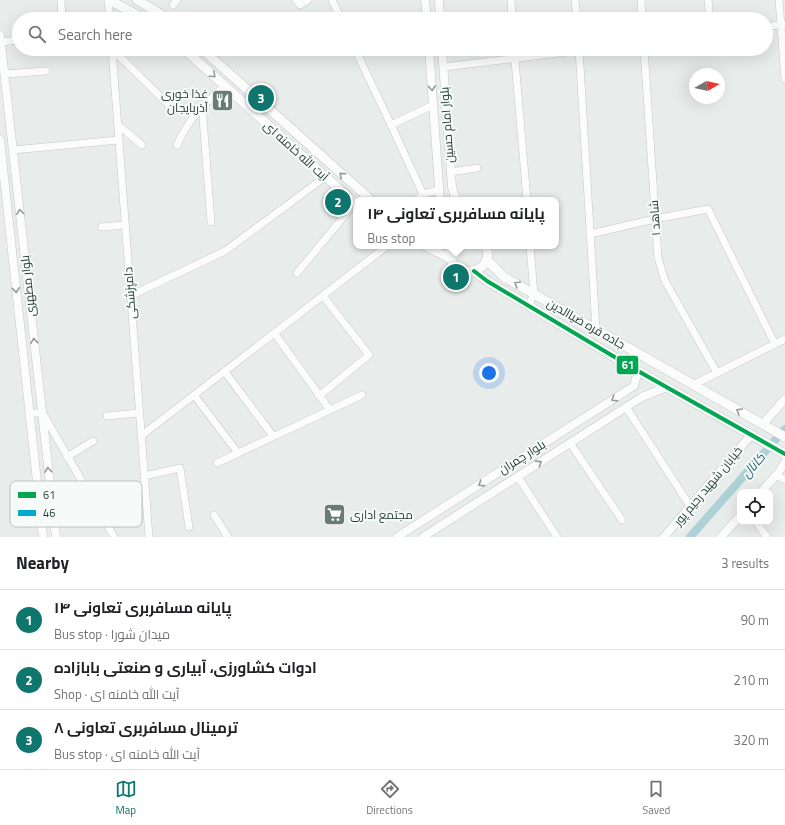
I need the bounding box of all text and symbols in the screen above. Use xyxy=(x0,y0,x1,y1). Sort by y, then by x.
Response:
search box xyxy=(12,12,773,56)
icon: search xyxy=(26,23,48,45)
text: Search here xyxy=(58,23,132,46)
north arrow xyxy=(689,68,725,104)
one-way arrow xyxy=(208,70,216,78)
pin: 3 xyxy=(248,83,274,113)
place label: غذا خوری آذربایجان xyxy=(161,84,209,117)
one-way arrow xyxy=(427,85,436,91)
street label: بلوار امام حسین xyxy=(434,86,459,164)
restaurant icon: غذا خوری آذربایجان xyxy=(210,88,236,114)
street label: آیت الله خامنه ای xyxy=(259,116,334,186)
one-way arrow xyxy=(339,173,346,180)
pin: 2 xyxy=(325,187,351,217)
popup xyxy=(353,197,559,249)
street label: شاهد ۱ xyxy=(644,199,665,237)
text: پایانه مسافربری تعاونی ۱۴ xyxy=(367,202,545,225)
one-way arrow xyxy=(16,209,25,215)
text: Bus stop xyxy=(367,228,415,248)
street label: بلوار مطهری xyxy=(15,254,40,318)
pin: 1 xyxy=(443,262,469,292)
street label: دامپزشکی xyxy=(118,266,141,320)
one-way arrow xyxy=(514,281,521,288)
one-way arrow xyxy=(11,287,20,293)
street label: جاده قره ضیاالدین xyxy=(544,293,629,354)
one-way arrow xyxy=(30,338,39,344)
line badge: 61 xyxy=(616,355,639,375)
text: 61 xyxy=(622,357,634,373)
your location xyxy=(479,363,499,383)
one-way arrow xyxy=(611,394,618,402)
one-way arrow xyxy=(736,408,743,415)
street label: بلوار چمران xyxy=(494,435,549,479)
street label: خیابان شهید رحیم پور xyxy=(668,442,747,530)
water label: کانال xyxy=(736,447,770,482)
one-way arrow xyxy=(535,461,542,468)
one-way arrow xyxy=(44,467,53,473)
one-way arrow xyxy=(478,479,485,486)
legend xyxy=(10,481,142,527)
text: 61 xyxy=(43,487,55,503)
map controls xyxy=(737,489,773,525)
button: locate xyxy=(737,489,773,525)
supermarket icon: مجتمع اداری xyxy=(321,502,347,528)
text: 46 xyxy=(43,505,55,521)
place label: مجتمع اداری xyxy=(350,505,413,524)
text: Nearby xyxy=(16,550,69,576)
text: 3 results xyxy=(721,553,769,573)
text: پایانه مسافربری تعاونی ۱۴ xyxy=(54,596,232,619)
text: 1 xyxy=(25,610,33,630)
text: 90 m xyxy=(741,610,769,630)
text: Bus stop · میدان شورا xyxy=(54,624,170,644)
text: ادوات کشاورزی، آبیاری و صنعتی بابازاده xyxy=(54,656,317,679)
text: 2 xyxy=(25,670,33,690)
text: 210 m xyxy=(733,670,769,690)
text: Shop · آیت الله خامنه ای xyxy=(54,684,180,704)
text: ترمینال مسافربری تعاونی ۸ xyxy=(54,716,238,739)
text: 3 xyxy=(25,730,33,750)
text: 320 m xyxy=(733,730,769,750)
text: Bus stop · آیت الله خامنه ای xyxy=(54,744,200,764)
tab: Map xyxy=(115,778,137,818)
tab: Directions xyxy=(366,778,413,818)
tab: Saved xyxy=(642,778,670,818)

